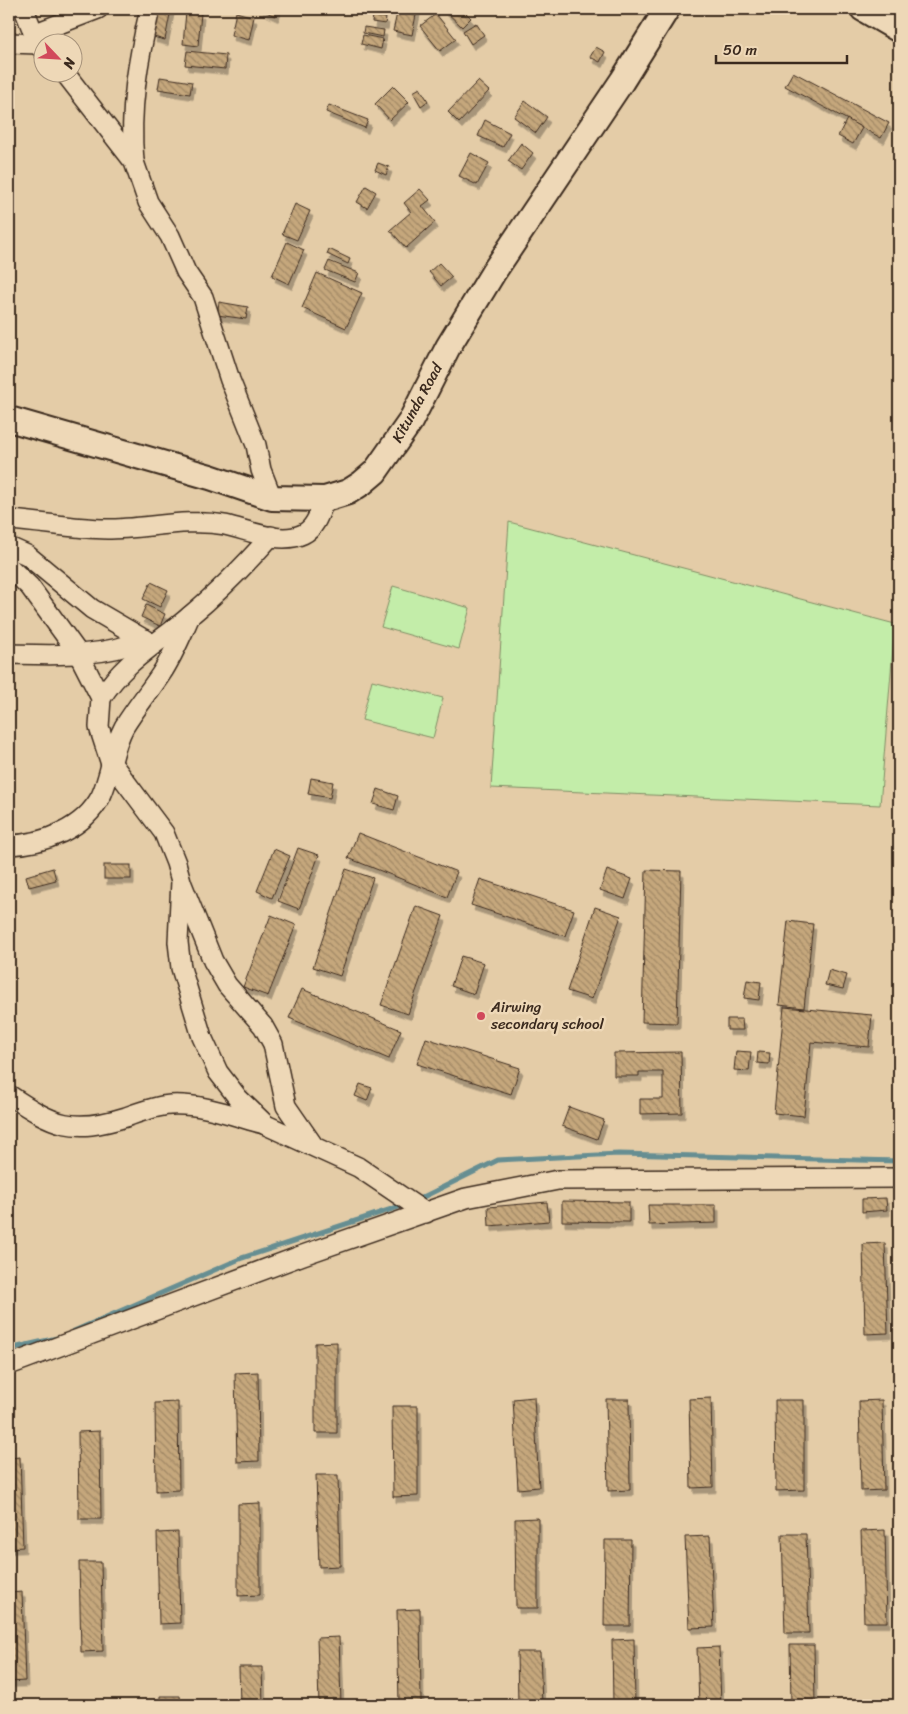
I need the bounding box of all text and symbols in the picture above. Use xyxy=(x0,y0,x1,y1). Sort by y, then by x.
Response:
north arrow xyxy=(32,32,82,82)
scale bar xyxy=(716,32,847,64)
text: 50 m xyxy=(723,37,758,63)
text: N xyxy=(56,53,83,73)
street label: Kitunda Road xyxy=(384,358,450,448)
place label: Airwing secondary school xyxy=(490,994,605,1037)
marker: Airwing secondary school xyxy=(475,1010,487,1022)

